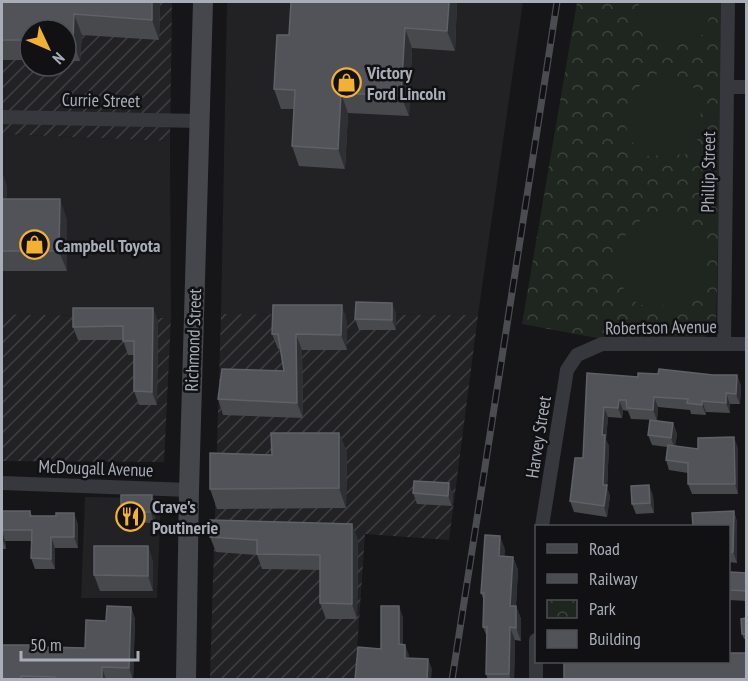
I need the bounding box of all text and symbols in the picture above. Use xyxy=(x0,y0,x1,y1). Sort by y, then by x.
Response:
north arrow xyxy=(18,18,78,78)
text: N xyxy=(49,48,69,68)
place label: Victory Ford Lincoln xyxy=(366,61,446,105)
shop icon: Victory Ford Lincoln xyxy=(330,66,362,98)
street label: Currie Street xyxy=(62,88,140,112)
street label: Phillip Street xyxy=(696,131,720,213)
shop icon: Campbell Toyota xyxy=(18,229,50,261)
place label: Campbell Toyota xyxy=(55,234,160,257)
street label: Richmond Street xyxy=(180,288,206,392)
street label: Robertson Avenue xyxy=(605,315,717,339)
street label: Harvey Street xyxy=(520,394,556,480)
street label: McDougall Avenue xyxy=(38,454,154,482)
place label: Crave's Poutinerie xyxy=(152,495,218,539)
restaurant icon: Crave's Poutinerie xyxy=(115,500,147,532)
legend xyxy=(535,525,730,663)
text: Road xyxy=(589,537,620,560)
text: Railway xyxy=(589,567,638,590)
text: Park xyxy=(589,597,616,620)
scale bar xyxy=(21,624,138,662)
text: Building xyxy=(589,627,641,650)
text: 50 m xyxy=(30,633,62,656)

